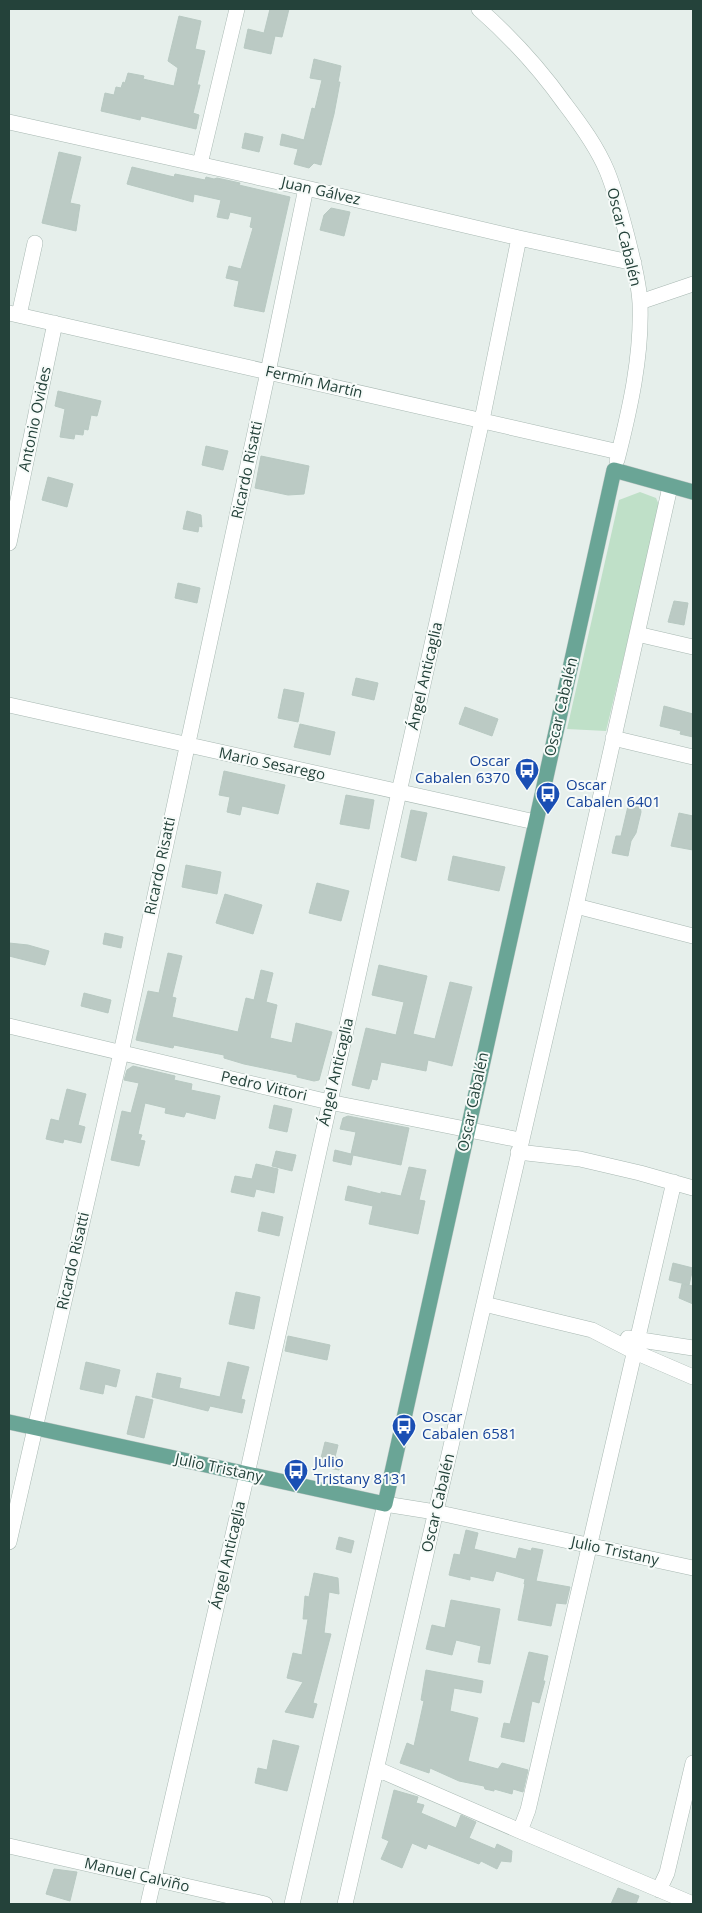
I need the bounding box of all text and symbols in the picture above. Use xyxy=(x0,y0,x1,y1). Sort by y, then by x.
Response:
street label: Juan Gálvez xyxy=(278,171,363,209)
street label: Oscar Cabalén xyxy=(603,185,647,288)
street label: Fermín Martín xyxy=(264,360,365,402)
street label: Antonio Ovides xyxy=(13,365,55,473)
street label: Ricardo Risatti xyxy=(226,419,266,521)
street label: Ángel Anticaglia xyxy=(402,620,446,732)
street label: Oscar Cabalén xyxy=(539,655,581,758)
street label: Mario Sesarego xyxy=(217,742,327,784)
place label: Oscar Cabalen 6370 xyxy=(415,750,510,787)
bus stop icon: Oscar Cabalen 6370 xyxy=(514,757,540,791)
place label: Oscar Cabalen 6401 xyxy=(566,774,661,811)
bus stop icon: Oscar Cabalen 6401 xyxy=(535,781,561,815)
street label: Ricardo Risatti xyxy=(139,815,179,917)
street label: Ángel Anticaglia xyxy=(313,1016,357,1128)
street label: Oscar Cabalén xyxy=(452,1050,492,1153)
street label: Pedro Vittori xyxy=(219,1065,309,1105)
street label: Ricardo Risatti xyxy=(51,1210,93,1312)
place label: Oscar Cabalen 6581 xyxy=(422,1406,517,1443)
bus stop icon: Oscar Cabalen 6581 xyxy=(391,1413,417,1447)
street label: Julio Tristany xyxy=(171,1448,266,1486)
place label: Julio Tristany 8131 xyxy=(312,1451,408,1488)
street label: Oscar Cabalén xyxy=(416,1451,458,1554)
bus stop icon: Julio Tristany 8131 xyxy=(283,1458,309,1492)
street label: Ángel Anticaglia xyxy=(205,1499,249,1611)
street label: Julio Tristany xyxy=(567,1531,662,1569)
street label: Manuel Calviño xyxy=(83,1852,192,1896)

